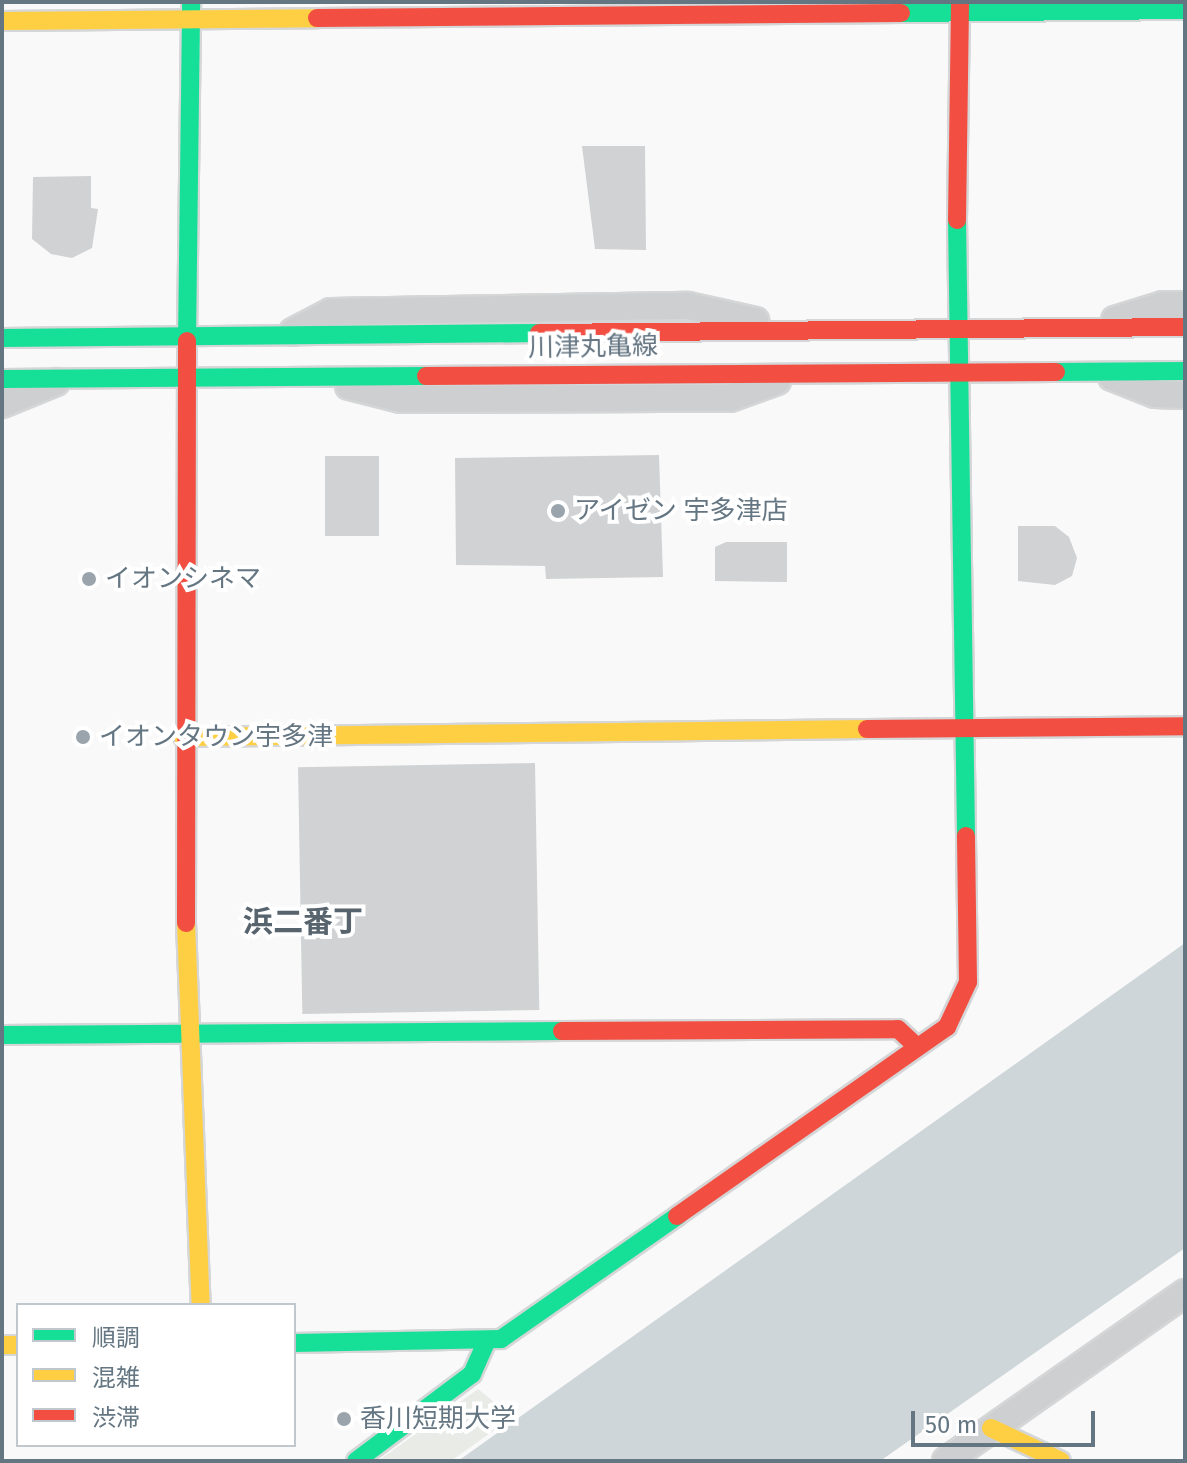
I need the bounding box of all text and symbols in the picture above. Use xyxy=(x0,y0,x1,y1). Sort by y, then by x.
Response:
street label: 川津丸亀線 xyxy=(528,330,658,364)
place label: アイゼン 宇多津店 xyxy=(574,495,789,527)
marker: アイゼン 宇多津店 xyxy=(549,502,567,520)
place label: イオンシネマ xyxy=(105,563,261,595)
marker: イオンシネマ xyxy=(80,570,98,588)
place label: イオンタウン宇多津 xyxy=(99,721,333,753)
marker: イオンタウン宇多津 xyxy=(74,728,92,746)
district label: 浜二番丁 xyxy=(243,904,363,940)
legend xyxy=(16,1303,296,1447)
text: 順調 xyxy=(92,1324,140,1352)
text: 混雑 xyxy=(92,1364,140,1392)
scale bar xyxy=(915,1395,1099,1445)
place label: 香川短期大学 xyxy=(360,1403,516,1435)
text: 渋滞 xyxy=(92,1404,140,1432)
marker: 香川短期大学 xyxy=(335,1410,353,1428)
text: 50 m xyxy=(925,1411,977,1439)

